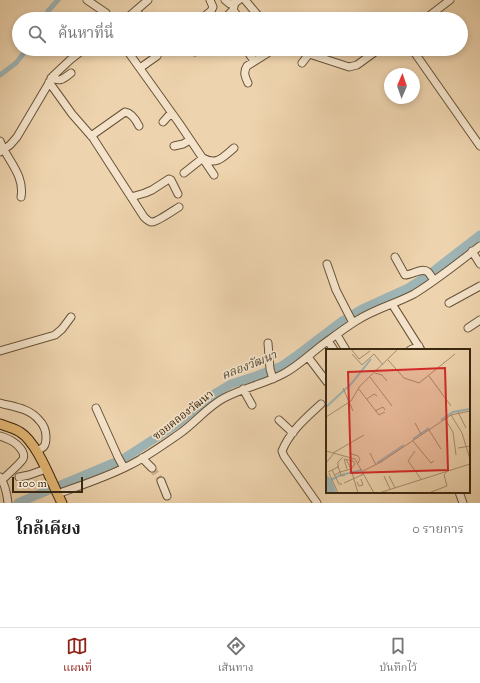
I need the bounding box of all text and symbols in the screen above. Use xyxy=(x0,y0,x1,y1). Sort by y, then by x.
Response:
search box xyxy=(12,12,468,56)
icon: search xyxy=(26,23,48,45)
text: ค้นหาที่นี่ xyxy=(58,24,114,42)
north arrow xyxy=(384,68,420,104)
water label: คลองวัฒนา xyxy=(219,347,280,382)
inset map xyxy=(326,349,470,493)
street label: ซอยคลองวัฒนา xyxy=(150,387,216,443)
scale bar xyxy=(12,475,83,494)
text: 100 m xyxy=(18,477,47,490)
text: ใกล้เคียง xyxy=(16,518,81,539)
text: 0 รายการ xyxy=(412,521,464,537)
tab: แผนที่ xyxy=(63,635,92,677)
tab: เส้นทาง xyxy=(218,635,254,677)
tab: บันทึกไว้ xyxy=(380,635,417,677)

